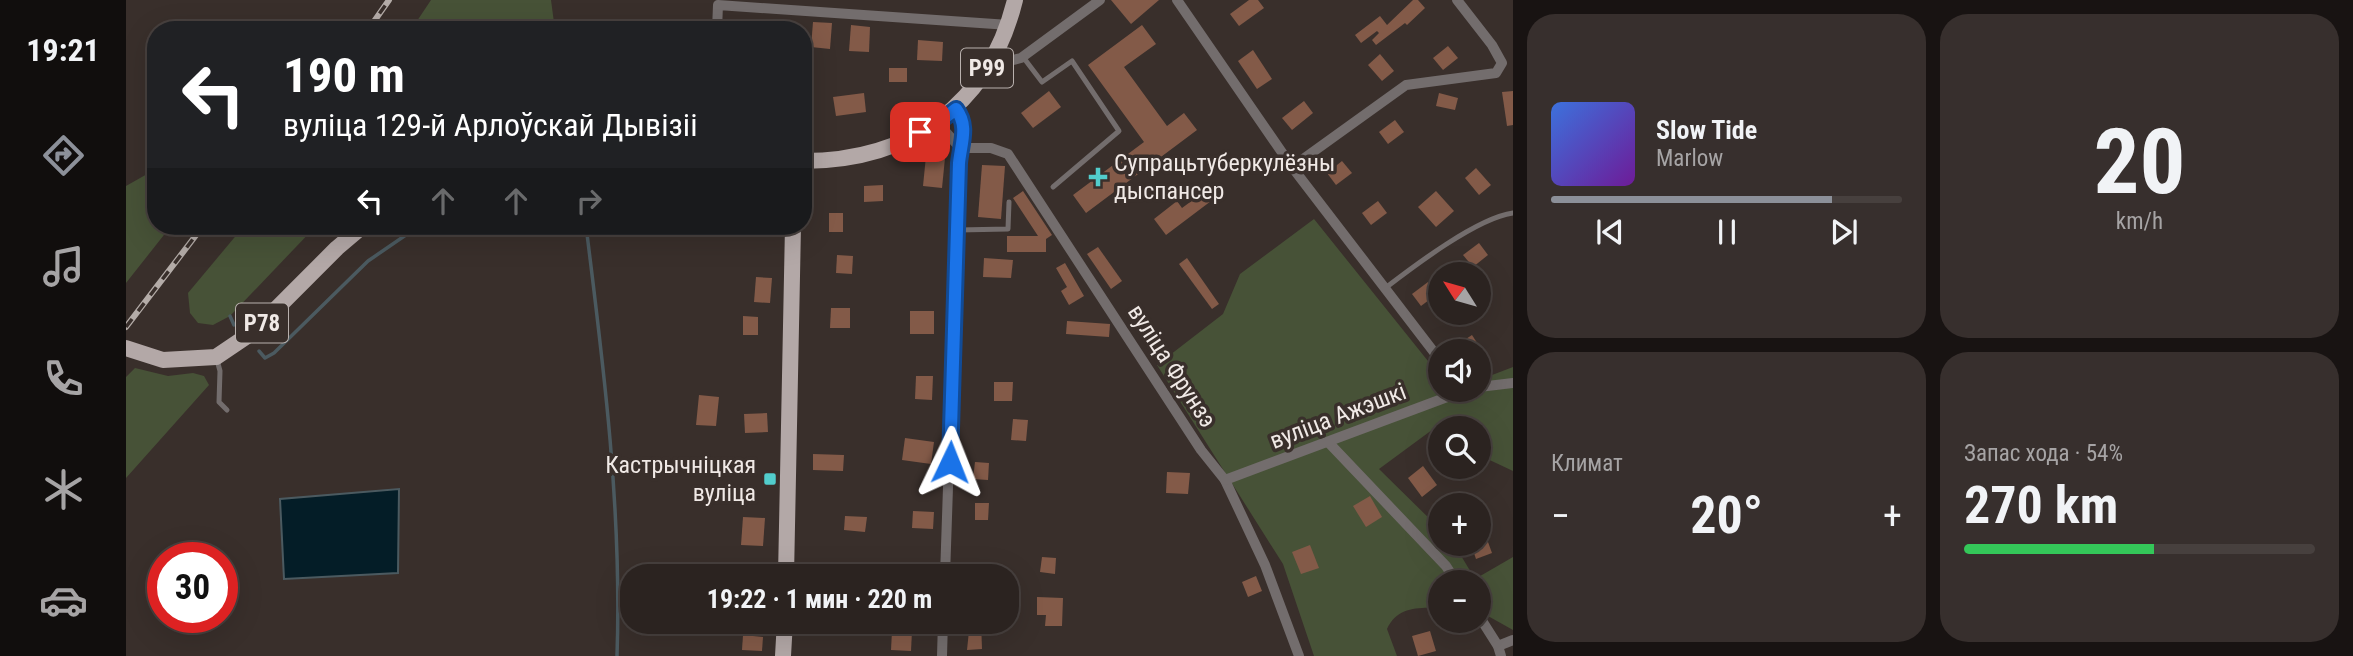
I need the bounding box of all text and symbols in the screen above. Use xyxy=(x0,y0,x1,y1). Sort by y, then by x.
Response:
text: 19:21 xyxy=(26,31,100,69)
text: 190 m xyxy=(283,47,405,104)
road number: Р99 xyxy=(961,48,1013,88)
icon: left xyxy=(168,49,259,140)
pin xyxy=(890,102,950,162)
text: вуліца 129-й Арлоўскай Дывізіі xyxy=(283,106,697,144)
text: 20 xyxy=(2094,109,2185,215)
icon: arrive xyxy=(901,113,939,151)
text: Slow Tide xyxy=(1656,115,1757,145)
icon: directions xyxy=(39,131,88,180)
text: Marlow xyxy=(1656,145,1723,172)
place label: Супрацьтуберкулёзны дыспансер xyxy=(1114,149,1335,205)
marker: Супрацьтуберкулёзны дыспансер xyxy=(1088,167,1108,187)
icon: left xyxy=(351,182,389,220)
icon: ahead xyxy=(424,182,462,220)
icon: ahead xyxy=(497,182,535,220)
icon: right xyxy=(570,182,608,220)
text: km/h xyxy=(2116,208,2163,235)
icon: previous xyxy=(1591,213,1629,251)
icon: pause xyxy=(1708,213,1746,251)
icon: next xyxy=(1825,213,1863,251)
icon: music xyxy=(39,242,88,291)
north arrow xyxy=(1428,262,1491,326)
map controls xyxy=(1428,262,1491,633)
street label: вуліца Фрунзэ xyxy=(1122,299,1222,433)
road number: Р78 xyxy=(236,304,288,342)
button: sound xyxy=(1428,339,1491,402)
icon: phone xyxy=(39,354,88,403)
street label: вуліца Ажэшкі xyxy=(1266,377,1410,455)
button: search xyxy=(1428,416,1491,479)
position arrow xyxy=(913,425,987,499)
text: Запас хода · 54% xyxy=(1964,440,2123,467)
text: Климат xyxy=(1551,450,1623,477)
place label: Кастрычніцкая вуліца xyxy=(605,451,756,507)
icon: climate xyxy=(39,465,88,514)
marker: Кастрычніцкая вуліца xyxy=(762,471,778,487)
text: 270 km xyxy=(1964,475,2118,536)
text: 20° xyxy=(1690,485,1763,546)
button: + xyxy=(1428,493,1491,556)
text: − xyxy=(1551,494,1570,538)
text: + xyxy=(1883,494,1902,538)
speed limit sign: 30 xyxy=(147,542,238,633)
button: − xyxy=(1428,570,1491,633)
icon: car xyxy=(39,576,88,625)
text: 19:22 · 1 мин · 220 m xyxy=(707,584,932,614)

